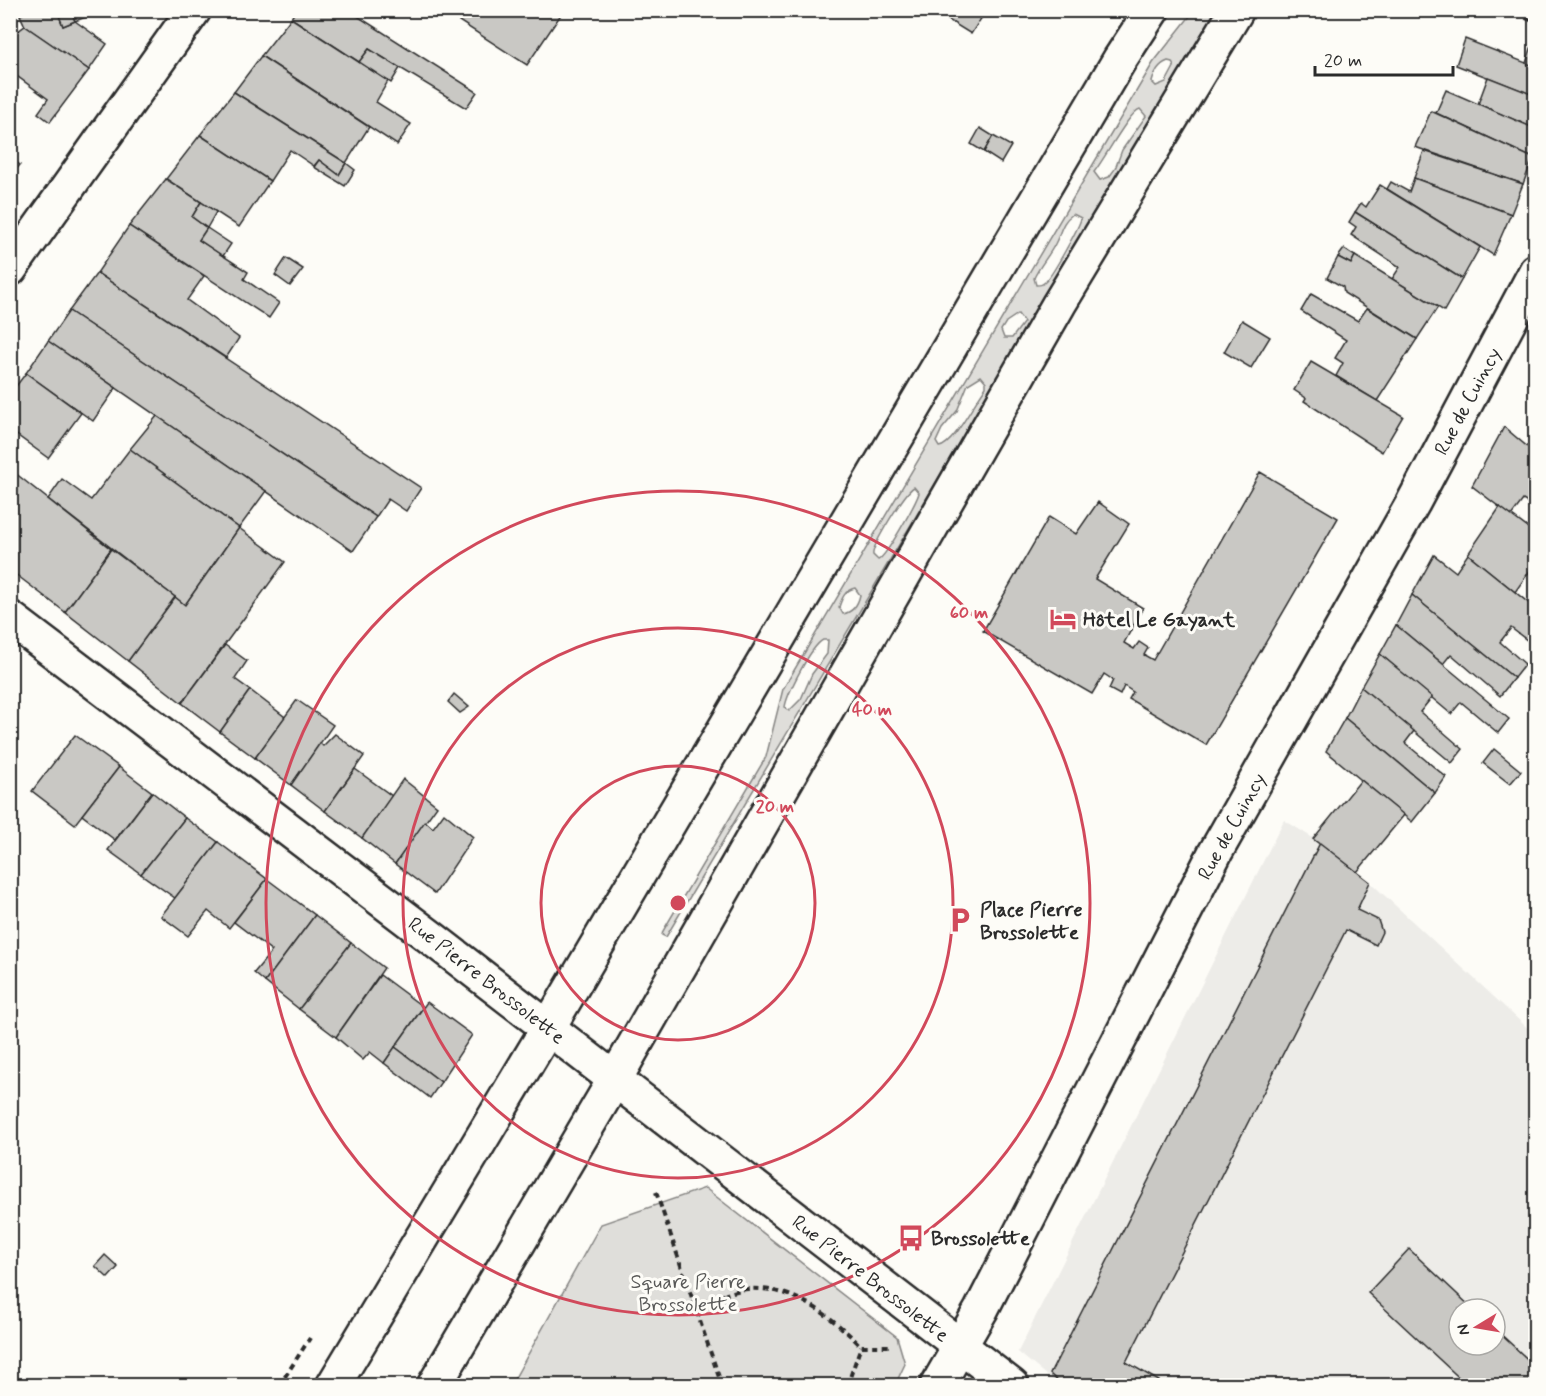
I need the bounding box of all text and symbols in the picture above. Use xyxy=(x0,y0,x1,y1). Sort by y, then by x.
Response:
scale bar xyxy=(1315,39,1453,77)
text: 20 m xyxy=(1324,49,1362,73)
street label: Rue de Cuincy xyxy=(1429,343,1508,460)
text: 60 m xyxy=(950,601,988,625)
hotel icon: Hôtel Le Gayant xyxy=(1048,604,1078,634)
place label: Hôtel Le Gayant xyxy=(1083,607,1236,634)
text: 40 m xyxy=(852,698,892,722)
street label: Rue de Cuincy xyxy=(1192,768,1273,885)
text: 20 m xyxy=(756,795,794,819)
centre of rings xyxy=(668,893,688,913)
place label: Place Pierre Brossolette xyxy=(980,897,1082,947)
parking icon: Place Pierre Brossolette xyxy=(945,905,975,935)
street label: Rue Pierre Brossolette xyxy=(402,911,570,1051)
street label: Rue Pierre Brossolette xyxy=(786,1209,954,1349)
bus stop icon: Brossolette xyxy=(896,1223,926,1253)
place label: Brossolette xyxy=(931,1226,1030,1253)
park label: Square Pierre Brossolette xyxy=(631,1269,745,1319)
north arrow xyxy=(1447,1297,1507,1357)
text: N xyxy=(1452,1322,1475,1337)

